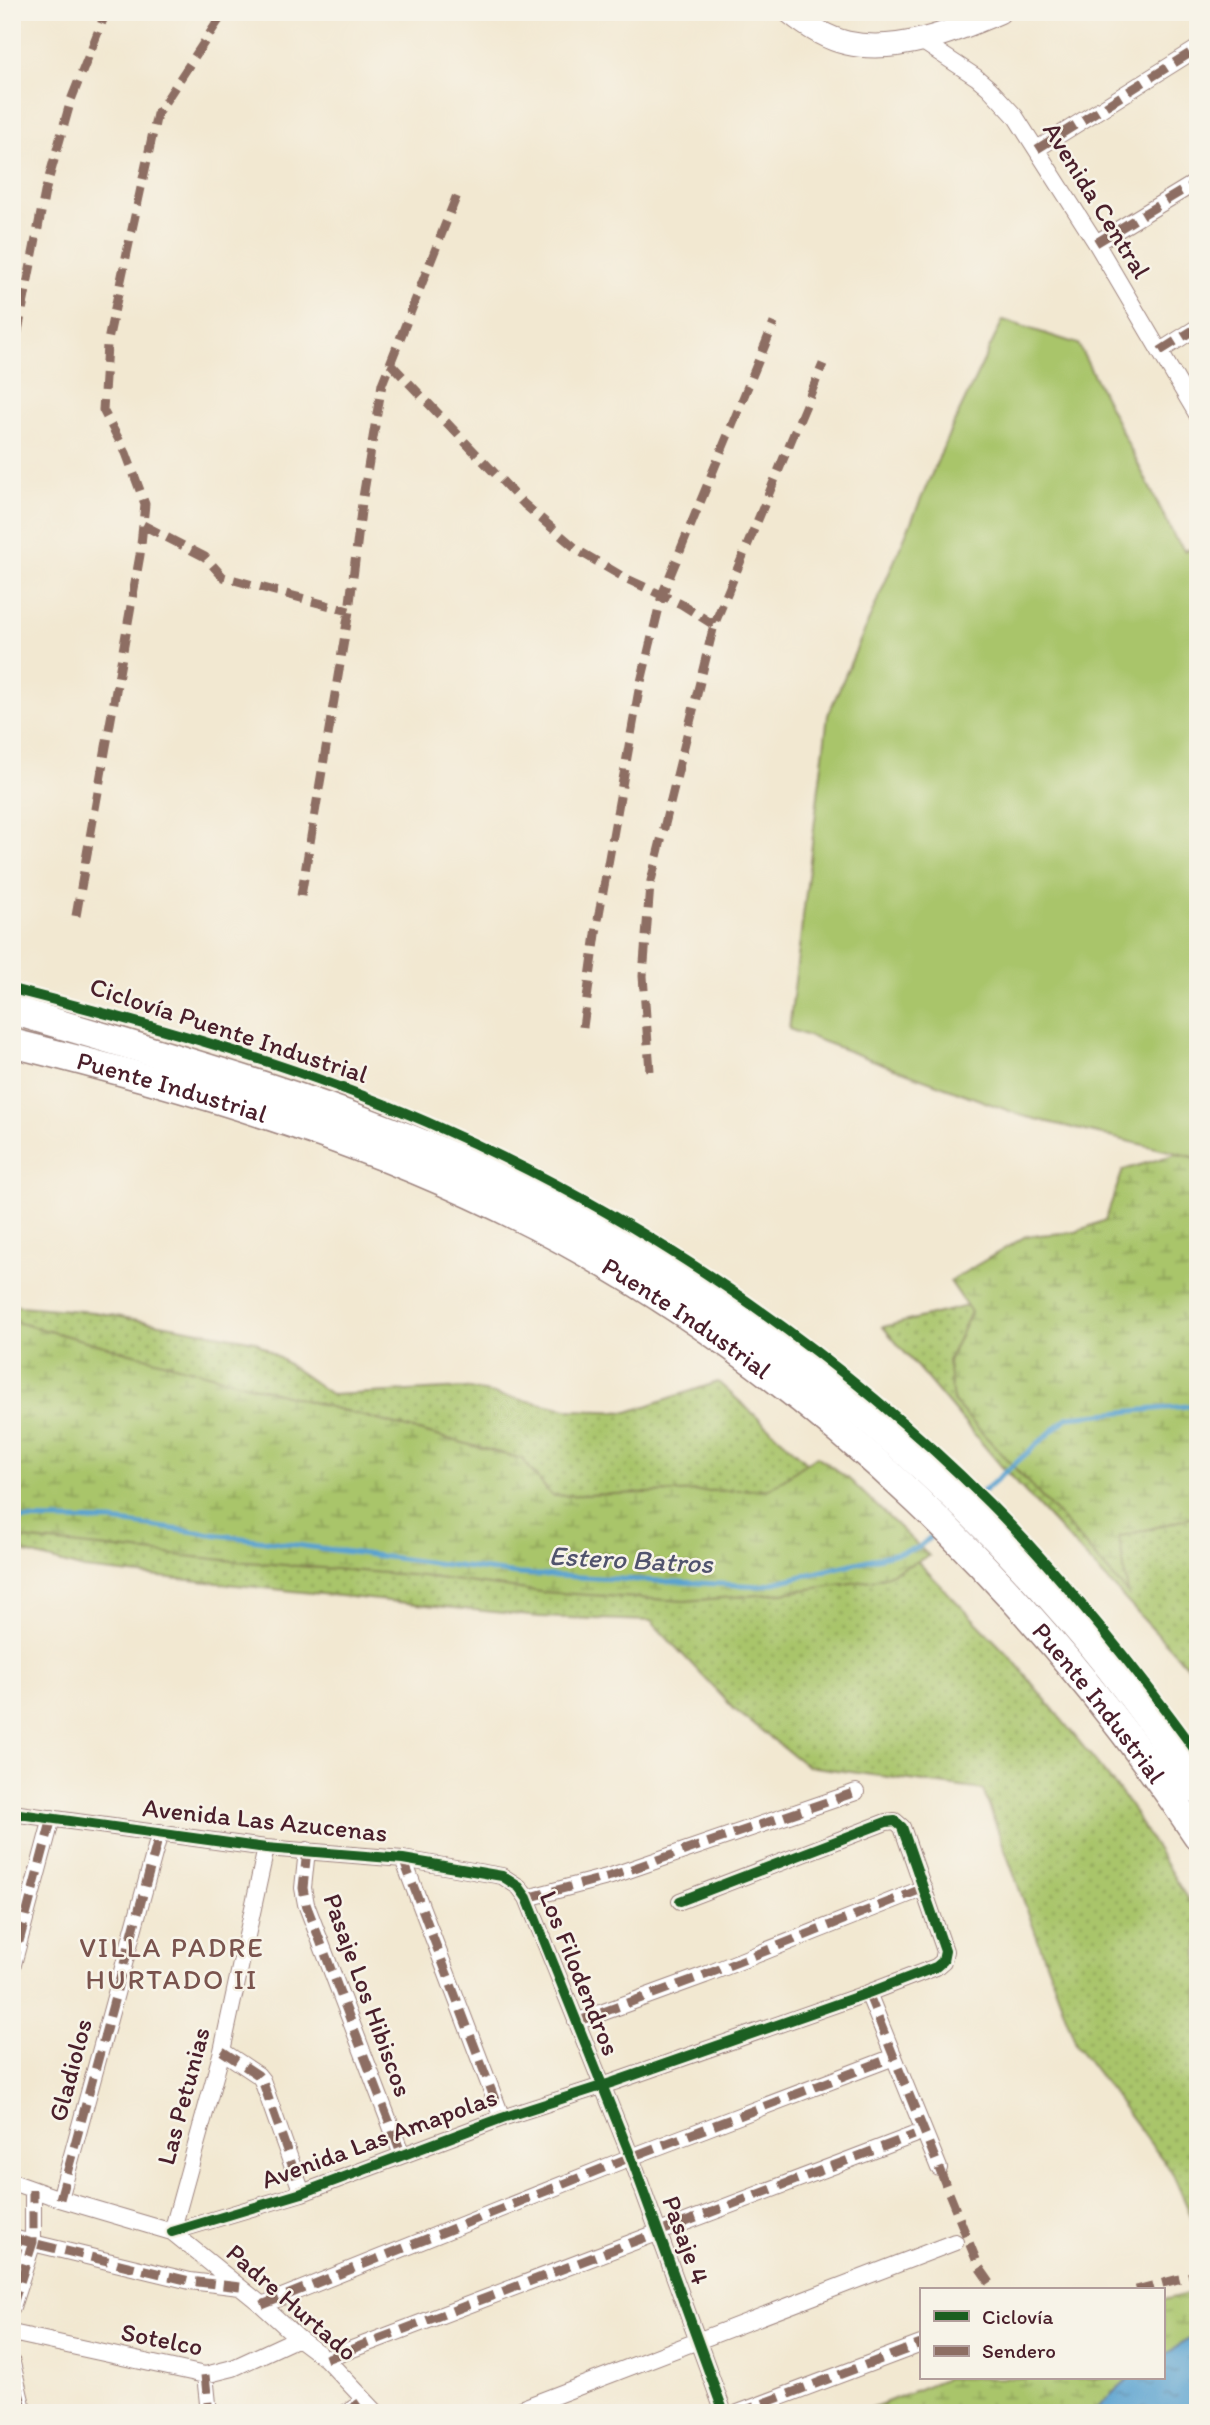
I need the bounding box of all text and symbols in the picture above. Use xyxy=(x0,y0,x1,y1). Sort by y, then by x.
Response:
street label: Avenida Central xyxy=(1036,116,1158,284)
street label: Ciclovía Puente Industrial xyxy=(86,970,372,1090)
street label: Puente Industrial xyxy=(74,1045,270,1129)
street label: Puente Industrial xyxy=(596,1250,778,1386)
water label: Estero Batros xyxy=(548,1538,715,1580)
street label: Puente Industrial xyxy=(1025,1615,1173,1790)
street label: Avenida Las Azucenas xyxy=(141,1791,389,1849)
street label: Los Filodendros xyxy=(532,1886,628,2060)
street label: Pasaje Los Hibiscos xyxy=(316,1889,420,2101)
district label: VILLA PADRE HURTADO II xyxy=(79,1930,265,1996)
street label: Gladiolos xyxy=(41,2015,99,2125)
street label: Las Petunias xyxy=(149,2024,217,2168)
street label: Avenida Las Amapolas xyxy=(257,2080,501,2196)
street label: Pasaje 4 xyxy=(655,2191,717,2289)
street label: Padre Hurtado xyxy=(220,2236,364,2368)
legend xyxy=(920,2288,1164,2380)
text: Ciclovía xyxy=(982,2304,1053,2329)
street label: Sotelco xyxy=(118,2315,206,2363)
text: Sendero xyxy=(982,2338,1056,2363)

